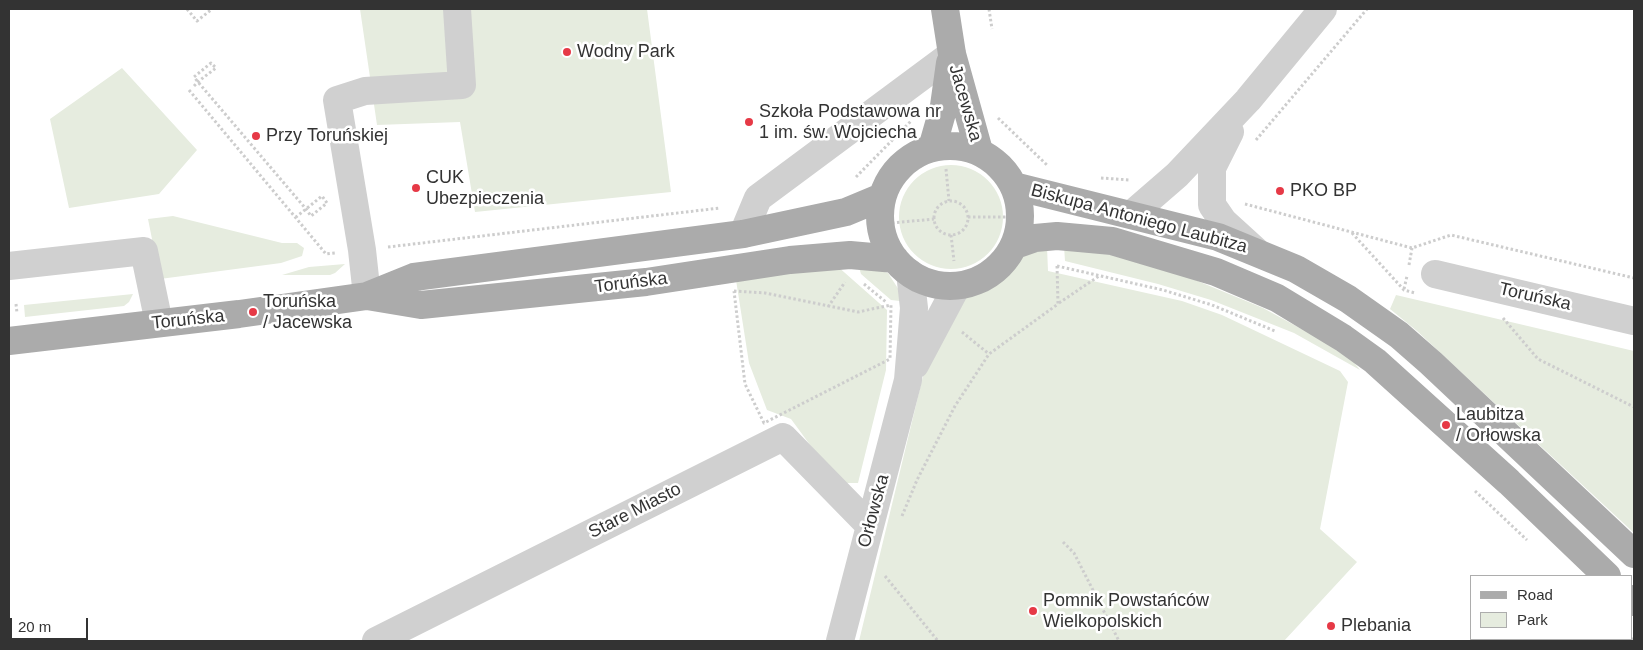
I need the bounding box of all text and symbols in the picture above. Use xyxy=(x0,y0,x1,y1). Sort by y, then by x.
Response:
place label: Wodny Park xyxy=(577,41,675,63)
marker: Wodny Park xyxy=(561,46,573,58)
street label: Jacewska xyxy=(944,62,986,144)
place label: Szkoła Podstawowa nr 1 im. św. Wojciecha xyxy=(759,101,941,144)
marker: Szkoła Podstawowa nr 1 im. św. Wojciecha xyxy=(743,116,755,128)
place label: Przy Toruńskiej xyxy=(266,125,388,147)
marker: Przy Toruńskiej xyxy=(250,130,262,142)
place label: CUK Ubezpieczenia xyxy=(426,167,544,210)
street label: Biskupa Antoniego Laubitza xyxy=(1028,180,1250,258)
place label: PKO BP xyxy=(1290,180,1357,202)
marker: CUK Ubezpieczenia xyxy=(410,182,422,194)
marker: PKO BP xyxy=(1274,185,1286,197)
street label: Toruńska xyxy=(593,268,669,298)
street label: Toruńska xyxy=(1497,278,1573,316)
place label: Toruńska / Jacewska xyxy=(263,291,352,334)
street label: Toruńska xyxy=(151,305,225,335)
marker: Toruńska / Jacewska xyxy=(247,306,259,318)
place label: Laubitza / Orłowska xyxy=(1456,404,1541,446)
marker: Laubitza / Orłowska xyxy=(1440,419,1452,431)
street label: Orłowska xyxy=(854,472,894,550)
street label: Stare Miasto xyxy=(585,478,685,544)
legend xyxy=(1470,575,1633,640)
text: Road xyxy=(1517,586,1553,603)
place label: Pomnik Powstańców Wielkopolskich xyxy=(1043,590,1209,632)
marker: Pomnik Powstańców Wielkopolskich xyxy=(1027,605,1039,617)
scale bar xyxy=(12,608,90,640)
text: Park xyxy=(1517,611,1548,628)
place label: Plebania xyxy=(1341,615,1411,637)
text: 20 m xyxy=(18,618,51,635)
marker: Plebania xyxy=(1325,620,1337,632)

